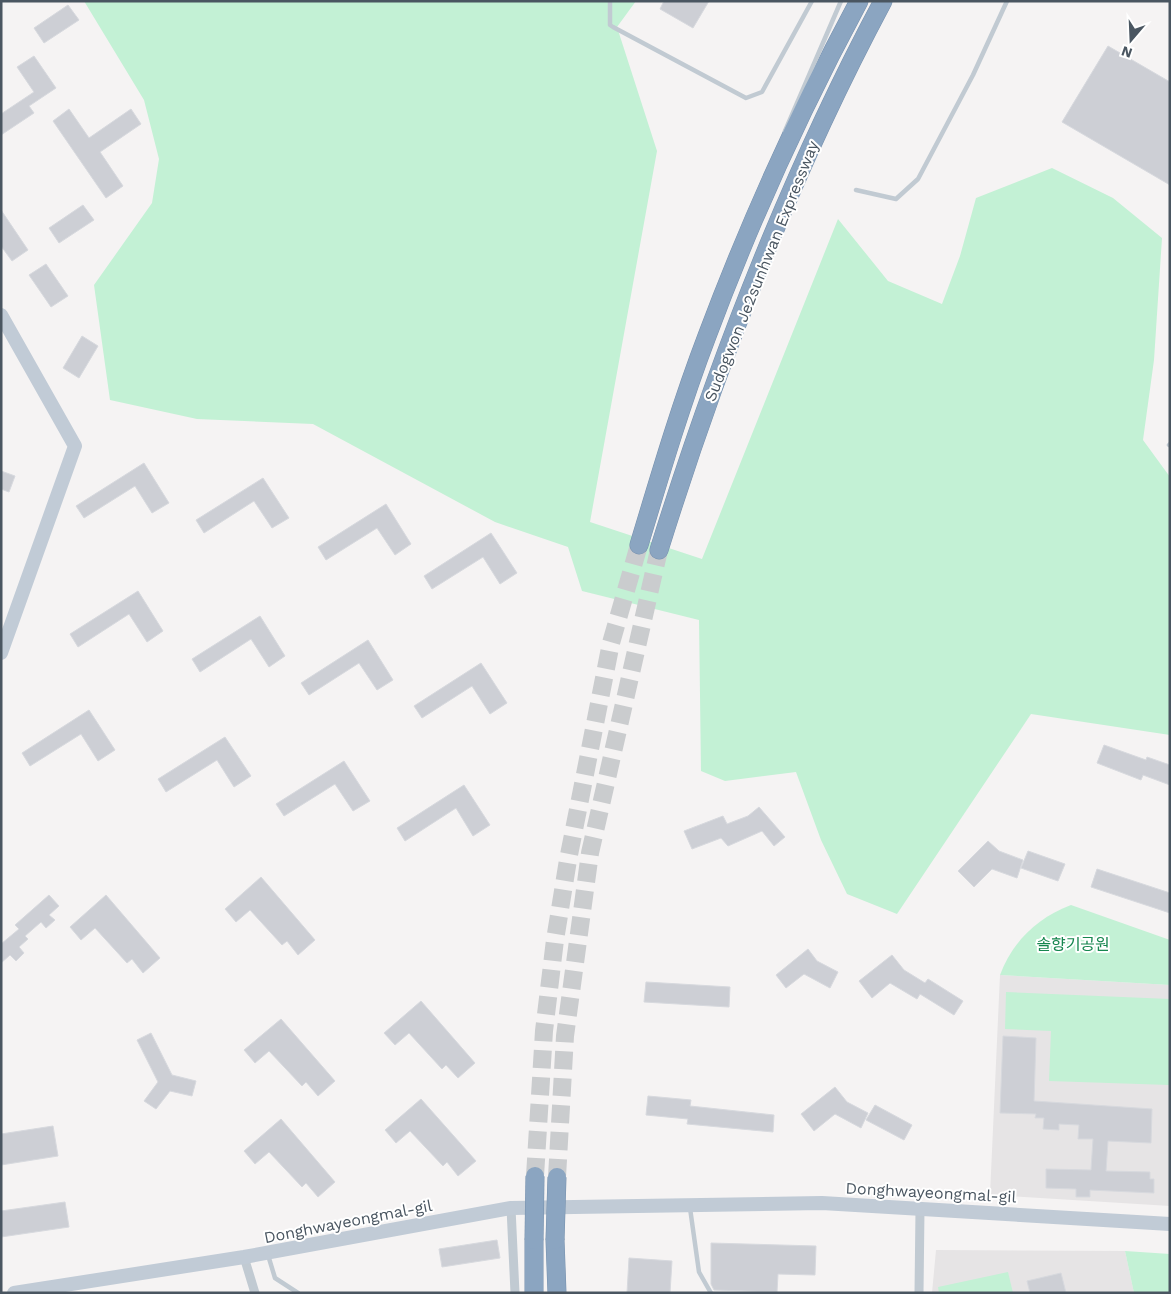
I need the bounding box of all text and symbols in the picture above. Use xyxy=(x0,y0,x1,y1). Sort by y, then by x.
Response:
north arrow xyxy=(1106,15,1156,65)
text: N xyxy=(1119,43,1134,62)
street label: Sudogwon Je2sunhwan Expressway xyxy=(700,137,823,404)
park label: 솔향기공원 xyxy=(1036,935,1110,954)
street label: Donghwayeongmal-gil xyxy=(845,1179,1017,1206)
street label: Donghwayeongmal-gil xyxy=(262,1196,434,1247)

